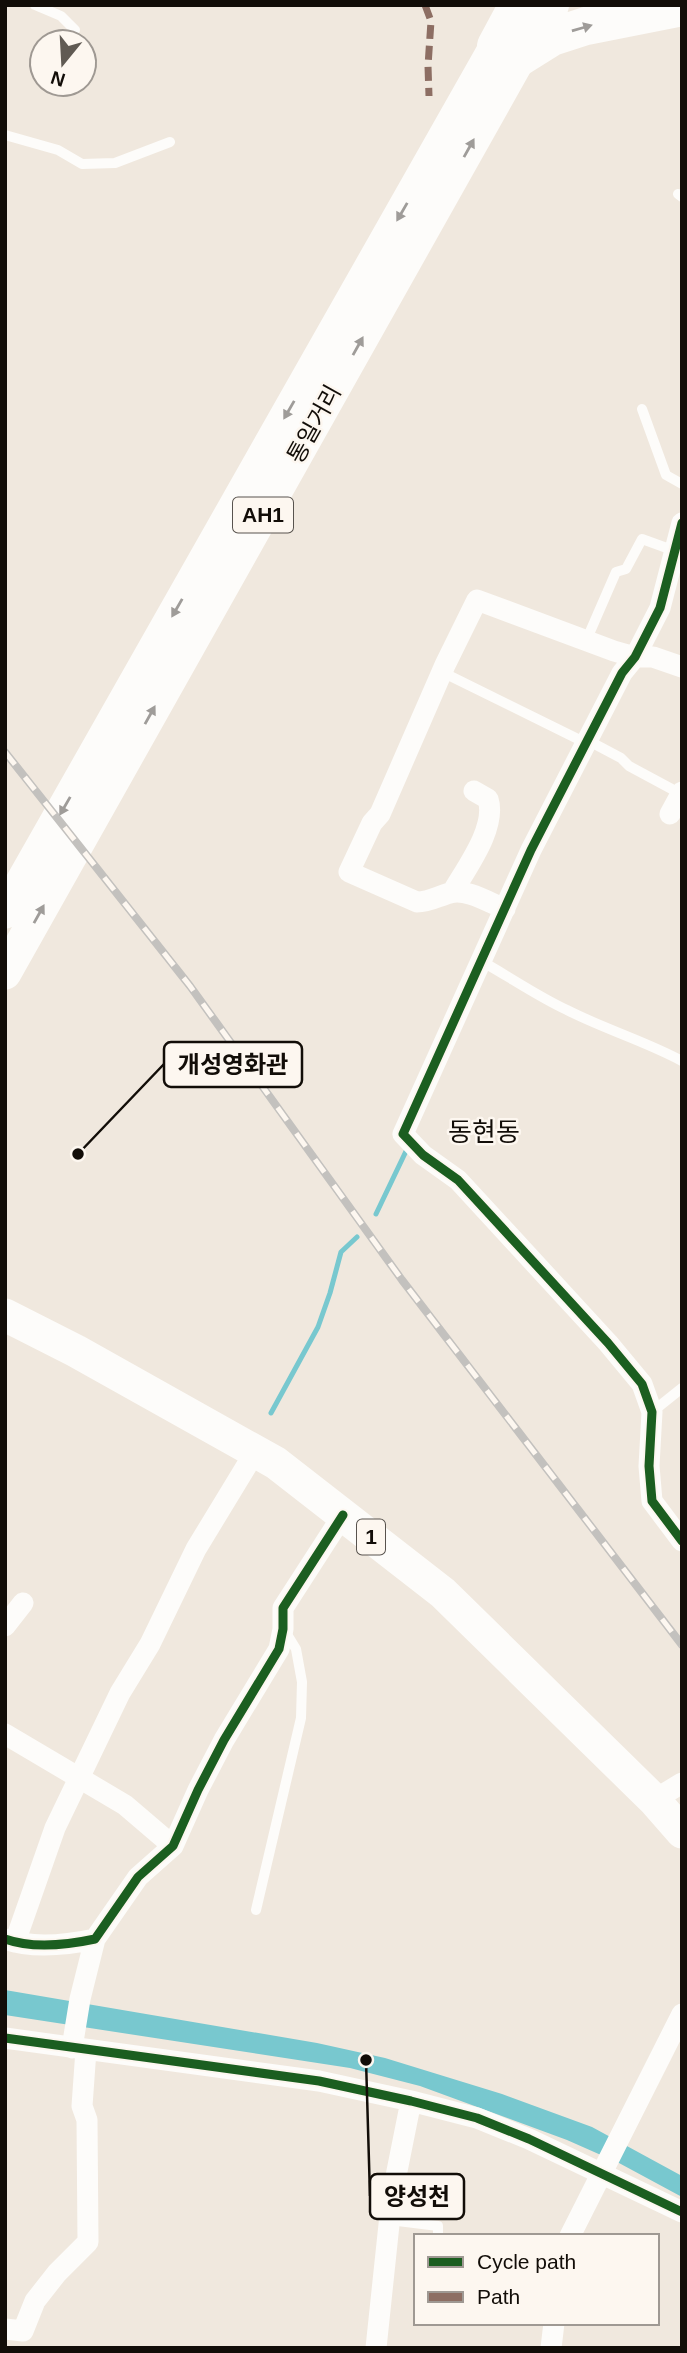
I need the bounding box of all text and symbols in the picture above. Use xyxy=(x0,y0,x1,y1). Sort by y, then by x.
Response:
one-way arrow xyxy=(571,23,592,33)
north arrow xyxy=(28,28,98,98)
text: N xyxy=(48,67,68,91)
one-way arrow xyxy=(463,138,475,158)
one-way arrow xyxy=(395,203,408,222)
one-way arrow xyxy=(352,336,364,356)
street label: 통일거리 xyxy=(282,381,346,467)
one-way arrow xyxy=(283,400,295,420)
road number: AH1 xyxy=(233,498,293,532)
one-way arrow xyxy=(171,598,183,618)
one-way arrow xyxy=(144,706,156,725)
one-way arrow xyxy=(59,796,71,816)
one-way arrow xyxy=(33,904,45,923)
callout: 개성영화관 xyxy=(164,1042,302,1087)
text: 개성영화관 xyxy=(178,1051,288,1078)
district label: 동현동 xyxy=(448,1117,520,1147)
road number: 1 xyxy=(357,1520,385,1554)
callout: 양성천 xyxy=(370,2174,464,2219)
text: 양성천 xyxy=(384,2183,450,2210)
legend xyxy=(414,2234,659,2325)
text: Cycle path xyxy=(477,2250,576,2273)
text: Path xyxy=(477,2285,520,2308)

